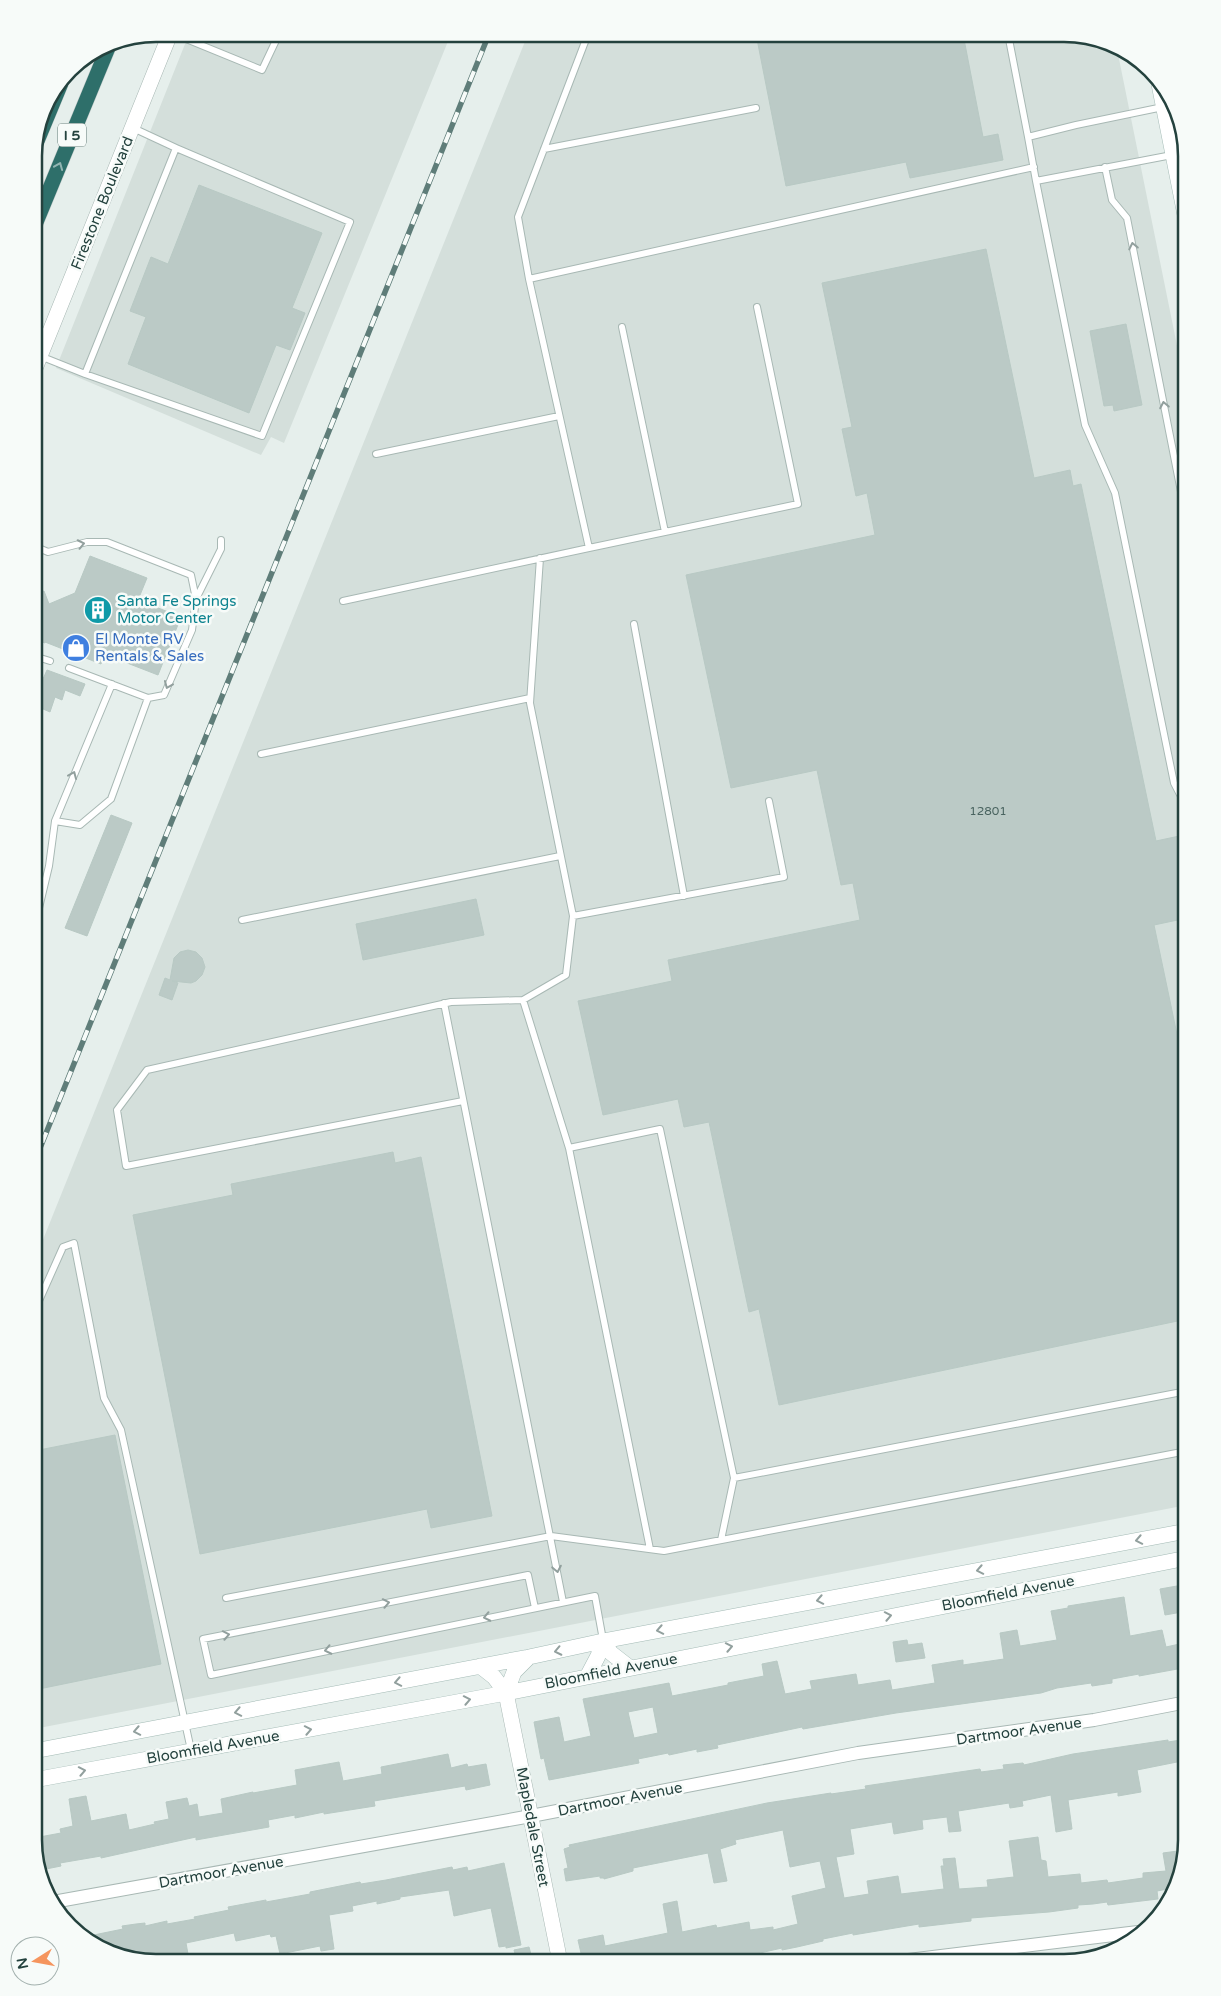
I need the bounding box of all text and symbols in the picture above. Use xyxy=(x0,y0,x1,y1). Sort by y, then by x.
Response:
road number: I 5 xyxy=(58,124,86,146)
street label: Firestone Boulevard xyxy=(67,134,137,272)
one-way arrow xyxy=(53,162,63,171)
one-way arrow xyxy=(1128,242,1139,250)
one-way arrow xyxy=(1159,401,1170,410)
one-way arrow xyxy=(76,539,85,550)
place label: Santa Fe Springs Motor Center xyxy=(117,592,236,627)
building icon: Santa Fe Springs Motor Center xyxy=(83,595,113,625)
place label: El Monte RV Rentals & Sales xyxy=(95,630,204,665)
shop icon: El Monte RV Rentals & Sales xyxy=(61,633,91,663)
one-way arrow xyxy=(164,680,175,689)
one-way arrow xyxy=(67,772,77,780)
house number: 12801 xyxy=(969,804,1007,818)
one-way arrow xyxy=(1135,1535,1144,1545)
one-way arrow xyxy=(551,1564,561,1573)
one-way arrow xyxy=(975,1564,984,1575)
street label: Bloomfield Avenue xyxy=(940,1571,1076,1615)
one-way arrow xyxy=(815,1594,824,1605)
one-way arrow xyxy=(381,1598,390,1609)
one-way arrow xyxy=(483,1612,492,1622)
one-way arrow xyxy=(884,1612,892,1622)
one-way arrow xyxy=(656,1624,665,1635)
one-way arrow xyxy=(222,1630,231,1640)
one-way arrow xyxy=(724,1643,733,1653)
one-way arrow xyxy=(324,1645,333,1655)
one-way arrow xyxy=(553,1645,562,1656)
street label: Bloomfield Avenue xyxy=(543,1649,679,1693)
one-way arrow xyxy=(394,1676,402,1686)
one-way arrow xyxy=(463,1695,472,1705)
one-way arrow xyxy=(234,1706,243,1716)
street label: Dartmoor Avenue xyxy=(955,1713,1083,1749)
one-way arrow xyxy=(133,1725,141,1736)
one-way arrow xyxy=(303,1725,312,1735)
street label: Bloomfield Avenue xyxy=(145,1726,281,1768)
one-way arrow xyxy=(77,1766,86,1777)
street label: Mapledale Street xyxy=(513,1766,553,1889)
street label: Dartmoor Avenue xyxy=(556,1778,684,1820)
street label: Dartmoor Avenue xyxy=(157,1852,285,1892)
north arrow xyxy=(10,1936,60,1986)
text: N xyxy=(13,1956,32,1971)

